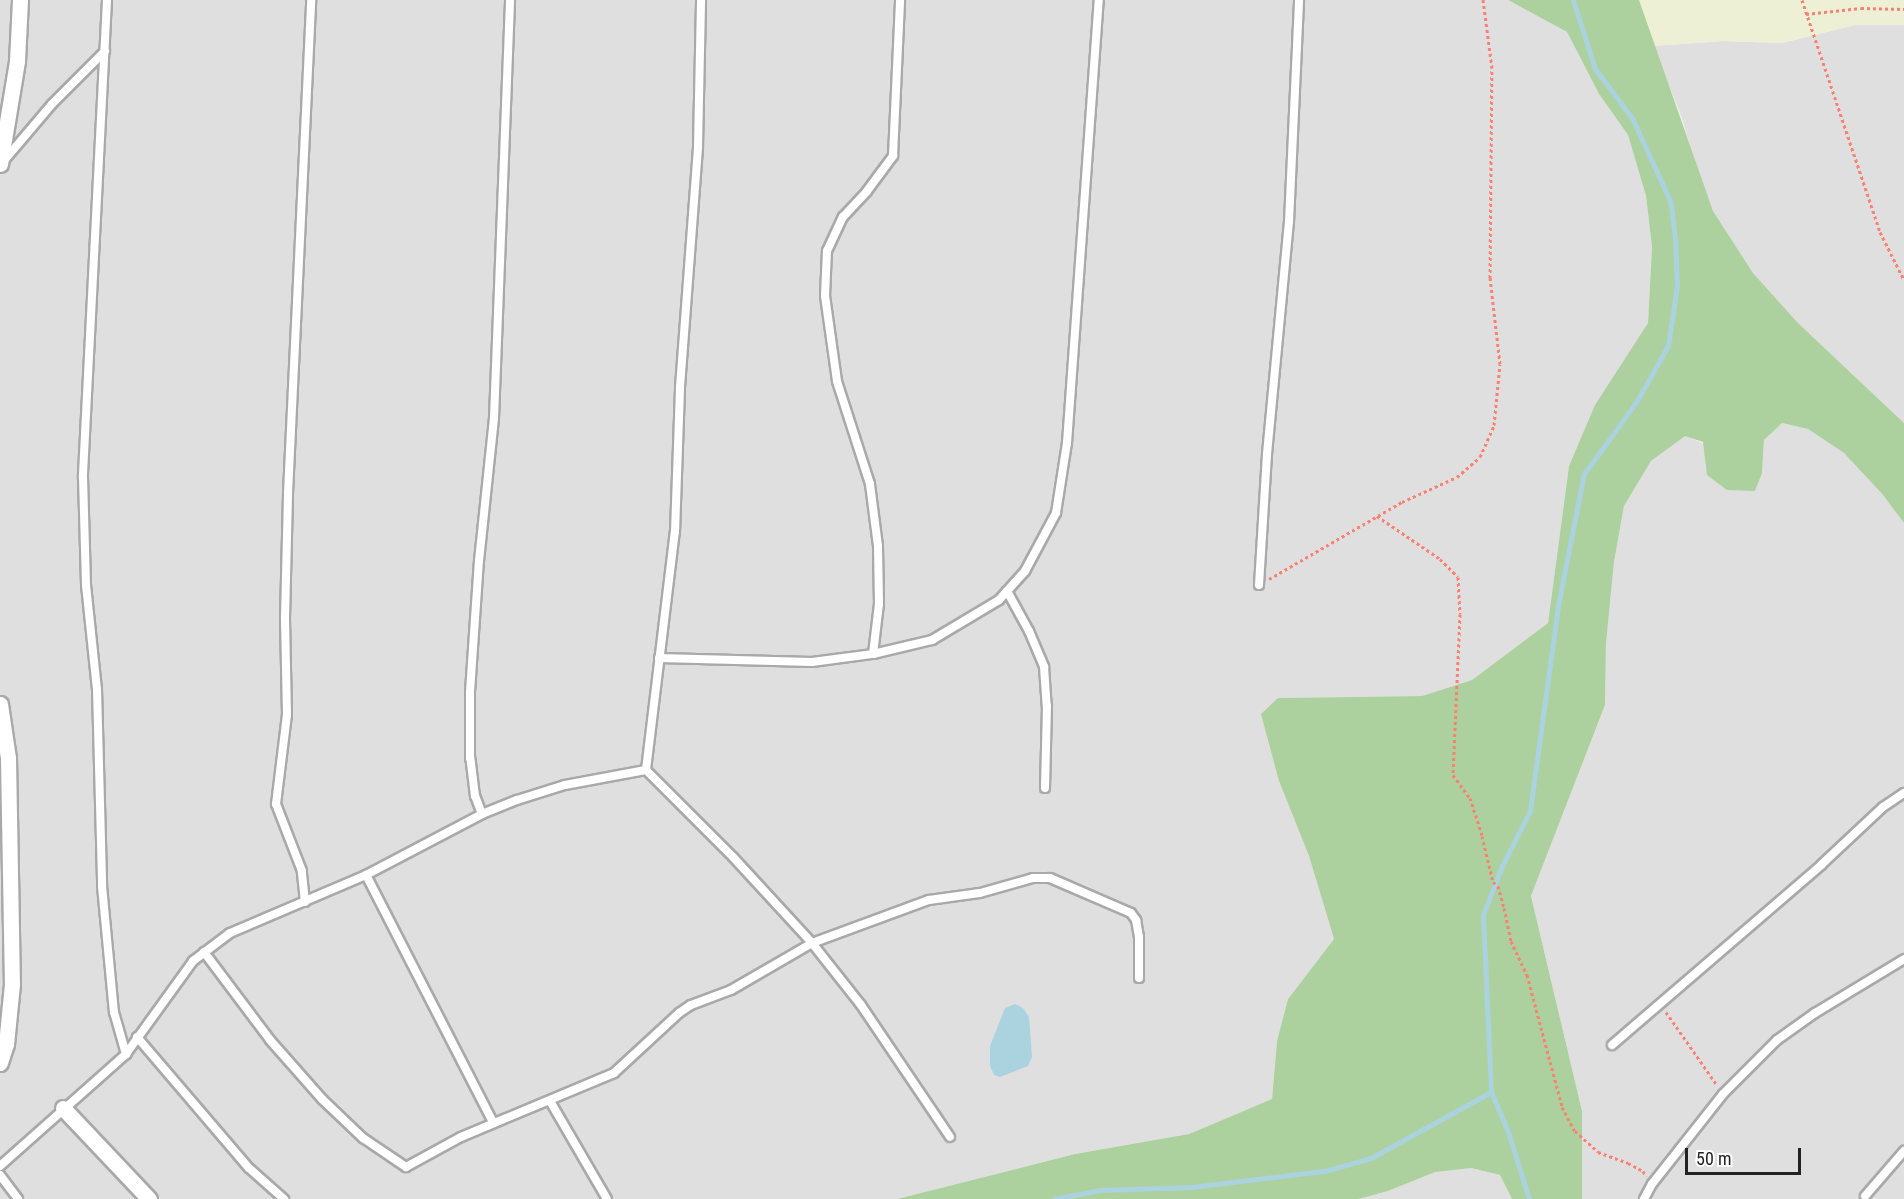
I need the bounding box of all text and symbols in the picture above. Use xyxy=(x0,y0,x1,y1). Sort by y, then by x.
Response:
scale bar xyxy=(1688,1136,1804,1174)
text: 50 m xyxy=(1696,1148,1731,1169)

